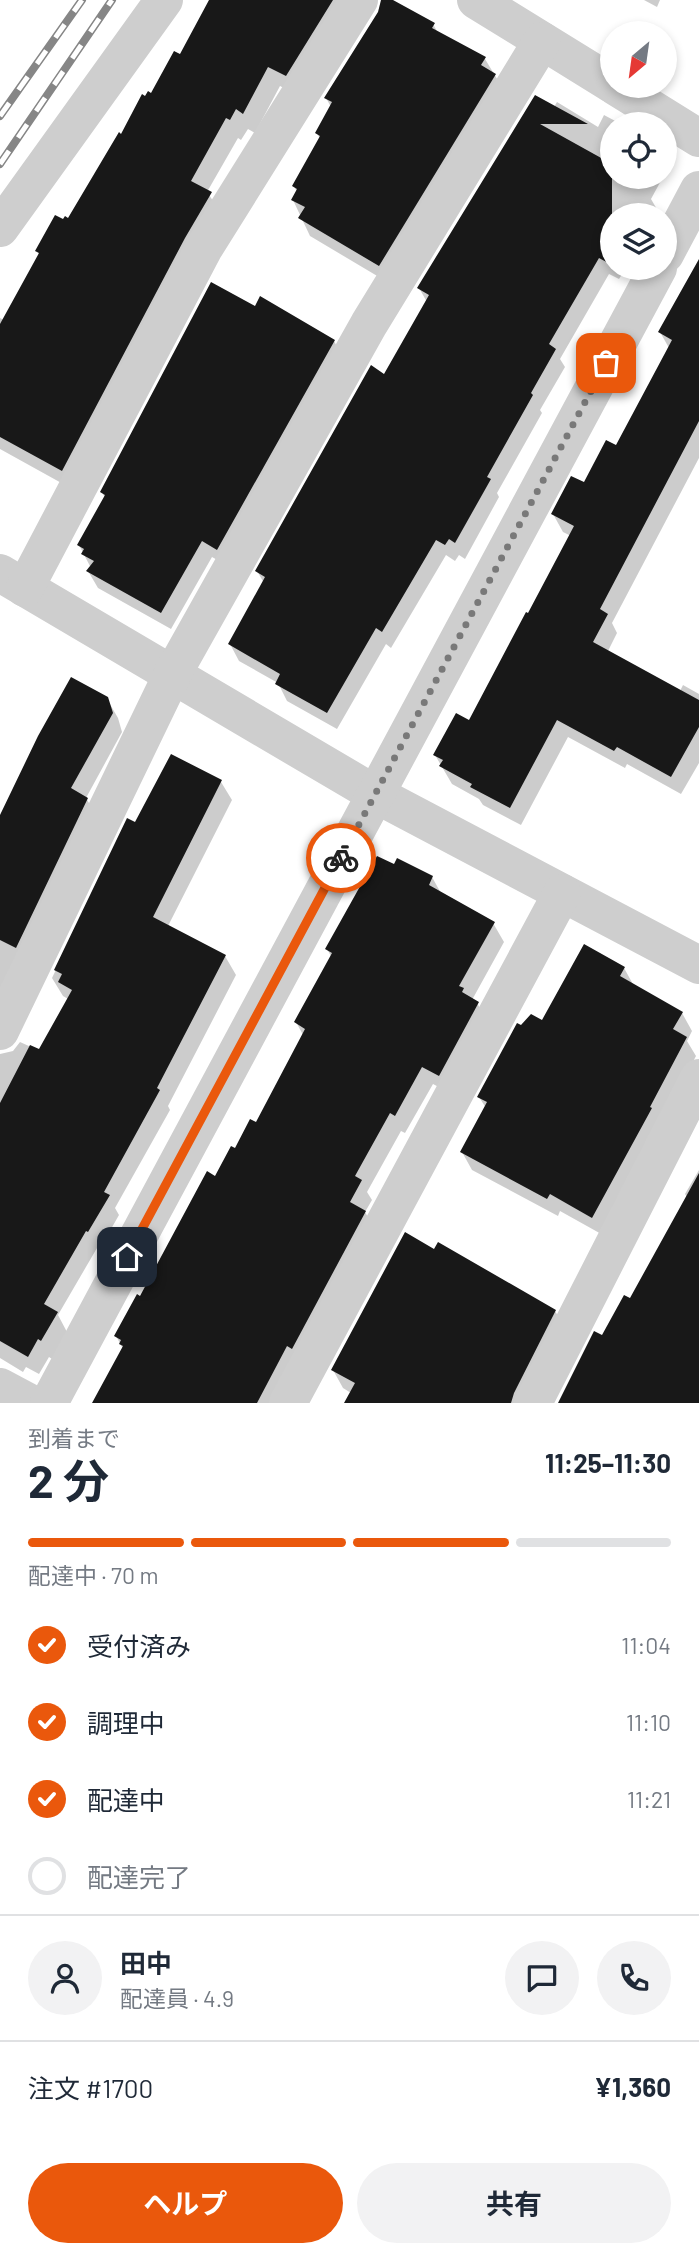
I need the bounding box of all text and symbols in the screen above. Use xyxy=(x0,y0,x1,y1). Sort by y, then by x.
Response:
north arrow xyxy=(600,21,677,98)
map controls xyxy=(600,21,677,280)
button: locate xyxy=(600,112,677,189)
button: layers xyxy=(600,203,677,280)
pin xyxy=(576,333,636,393)
icon: bag xyxy=(587,344,625,382)
courier xyxy=(306,823,376,893)
icon: bike xyxy=(322,839,360,877)
pin xyxy=(97,1227,157,1287)
icon: home xyxy=(108,1238,146,1276)
text: 到着まで xyxy=(28,1424,120,1452)
text: 11:25–11:30 xyxy=(545,1447,671,1478)
text: 2 分 xyxy=(28,1452,109,1507)
text: 配達中 · 70 m xyxy=(28,1561,159,1589)
icon: check xyxy=(28,1626,66,1664)
text: 受付済み xyxy=(87,1630,191,1661)
text: 11:04 xyxy=(621,1631,671,1659)
icon: check xyxy=(28,1703,66,1741)
text: 調理中 xyxy=(87,1707,165,1738)
text: 11:10 xyxy=(626,1708,671,1736)
icon: check xyxy=(28,1780,66,1818)
text: 配達中 xyxy=(87,1784,165,1815)
text: 11:21 xyxy=(627,1785,671,1813)
text: 配達完了 xyxy=(87,1861,191,1892)
button: person xyxy=(28,1941,102,2015)
button: chat xyxy=(505,1941,579,2015)
button: phone xyxy=(597,1941,671,2015)
text: 田中 xyxy=(120,1947,172,1978)
text: 配達員 · 4.9 xyxy=(120,1984,234,2012)
text: ¥1,360 xyxy=(594,2071,671,2102)
text: 注文 #1700 xyxy=(28,2072,153,2103)
button: ヘルプ xyxy=(28,2163,343,2243)
button: 共有 xyxy=(357,2163,671,2243)

